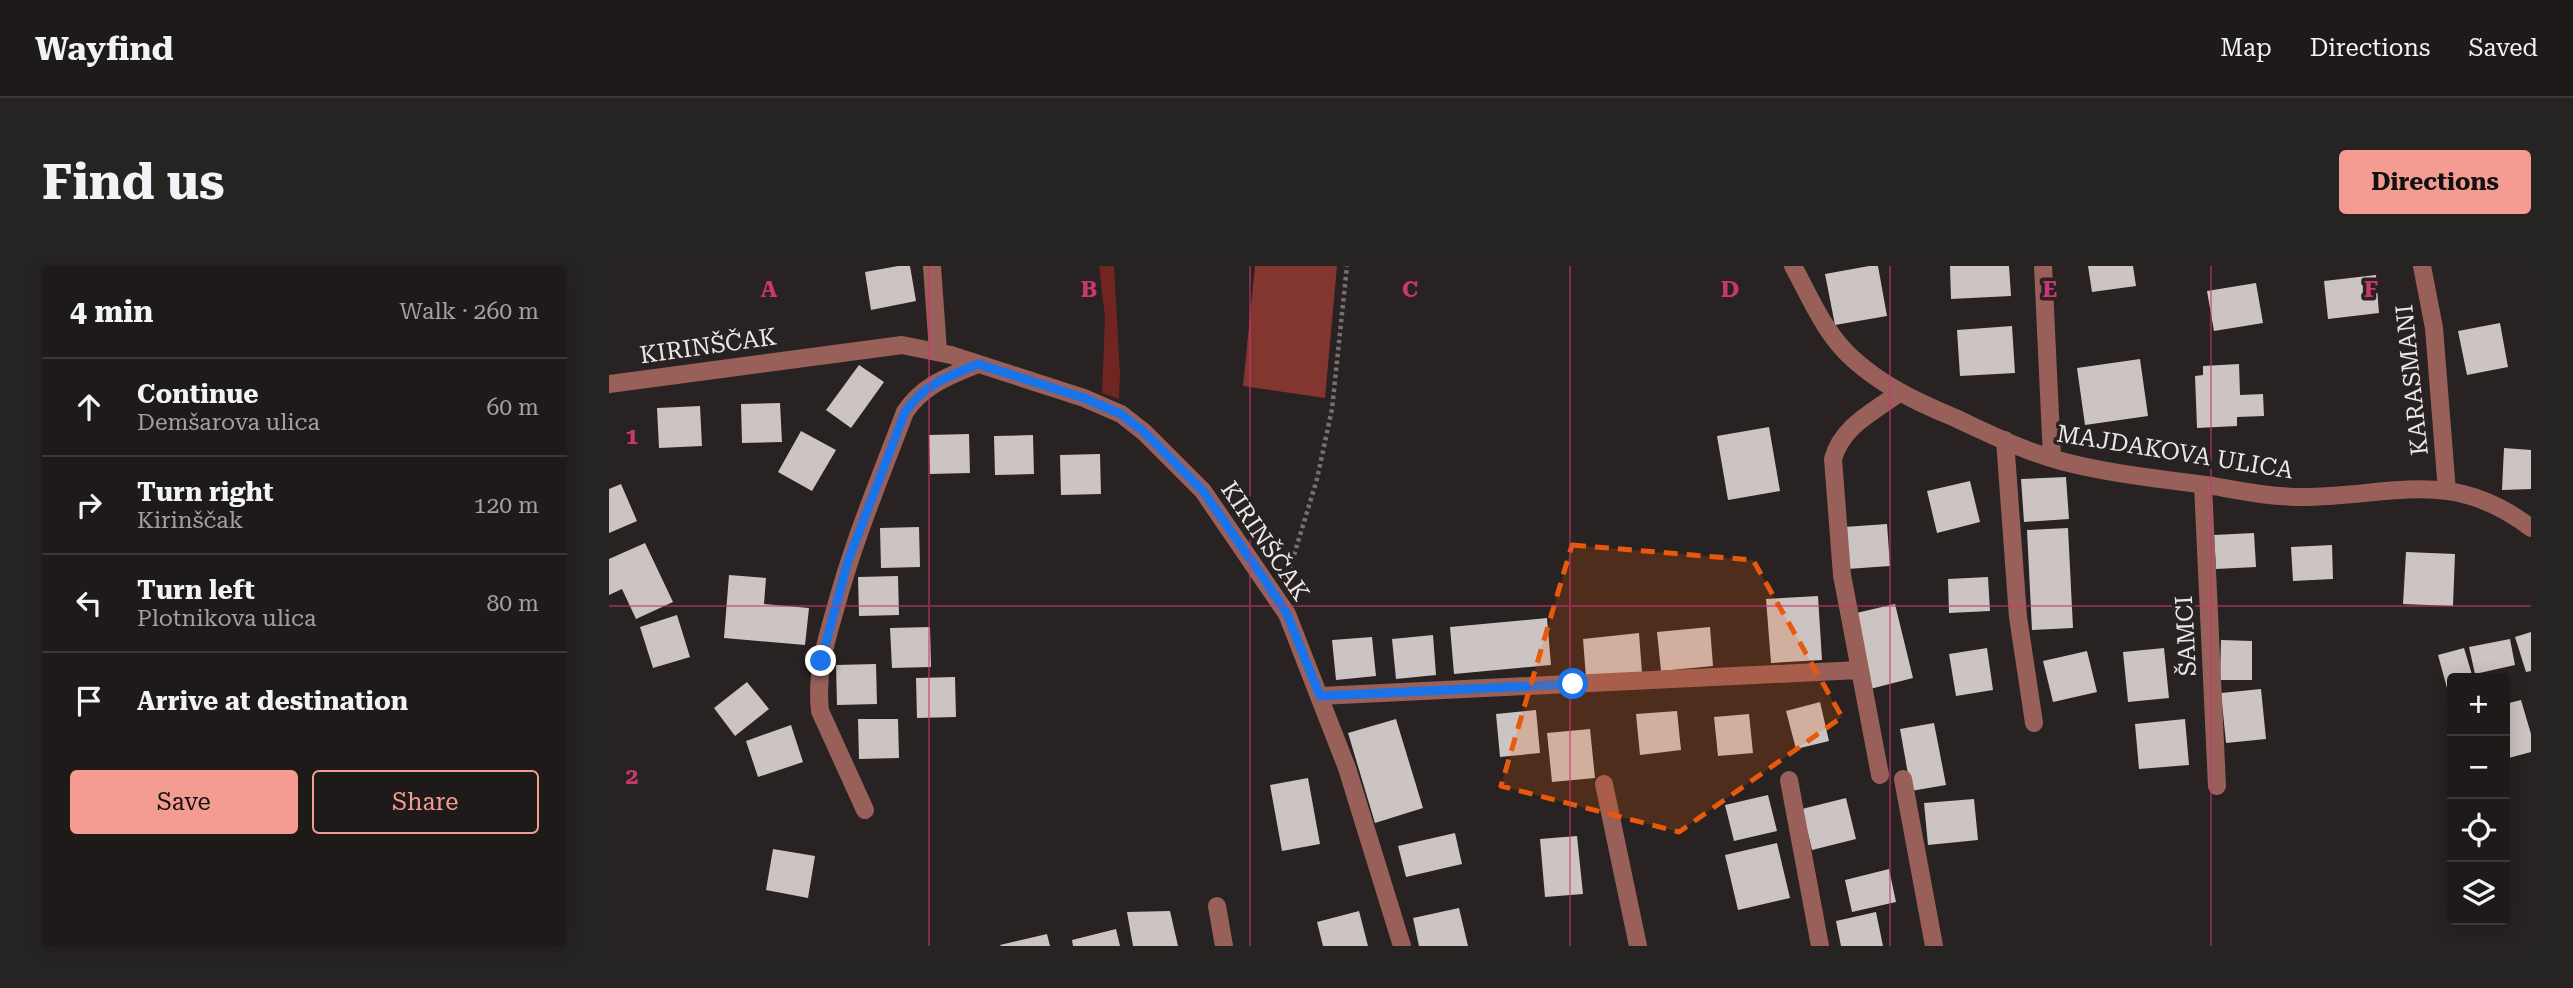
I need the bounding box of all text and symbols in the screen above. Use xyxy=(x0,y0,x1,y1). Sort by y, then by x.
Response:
text: Wayfind xyxy=(35,29,174,68)
text: Map xyxy=(2220,34,2272,62)
text: Directions xyxy=(2310,34,2430,62)
text: Saved xyxy=(2468,34,2538,62)
button: Directions xyxy=(2339,150,2531,214)
text: Find us xyxy=(42,154,225,211)
text: A xyxy=(761,276,778,303)
text: B xyxy=(1081,276,1097,303)
text: C xyxy=(1402,276,1418,303)
text: D xyxy=(1721,276,1739,303)
text: E xyxy=(2043,276,2057,303)
text: F xyxy=(2364,276,2378,303)
text: 4 min xyxy=(70,294,153,329)
text: Walk · 260 m xyxy=(400,298,539,325)
street label: KARASMANI xyxy=(2390,303,2434,457)
street label: KIRINŠČAK xyxy=(638,322,779,369)
text: Continue xyxy=(137,379,259,409)
icon: ahead xyxy=(70,388,108,426)
text: 60 m xyxy=(486,394,539,421)
text: Demšarova ulica xyxy=(137,409,320,436)
street label: MAJDAKOVA ULICA xyxy=(2055,419,2295,485)
text: 1 xyxy=(626,423,639,450)
street label: KIRINŠČAK xyxy=(1215,476,1316,606)
text: Turn right xyxy=(137,477,273,507)
icon: right xyxy=(70,486,108,524)
text: 120 m xyxy=(474,492,539,519)
text: Kirinščak xyxy=(137,507,243,534)
text: Turn left xyxy=(137,575,255,605)
icon: left xyxy=(70,584,108,622)
text: 80 m xyxy=(486,590,539,617)
street label: ŠAMCI xyxy=(2169,595,2202,677)
text: Plotnikova ulica xyxy=(137,605,316,632)
route end xyxy=(805,645,836,676)
route start xyxy=(1557,668,1588,699)
map controls xyxy=(2447,673,2510,925)
button: + xyxy=(2447,673,2510,736)
icon: arrive xyxy=(70,682,108,720)
text: Arrive at destination xyxy=(137,686,408,716)
button: − xyxy=(2447,736,2510,799)
text: 2 xyxy=(626,763,638,790)
button: Save xyxy=(70,770,298,834)
button: Share xyxy=(312,770,539,834)
button: locate xyxy=(2447,799,2510,862)
button: layers xyxy=(2447,862,2510,925)

